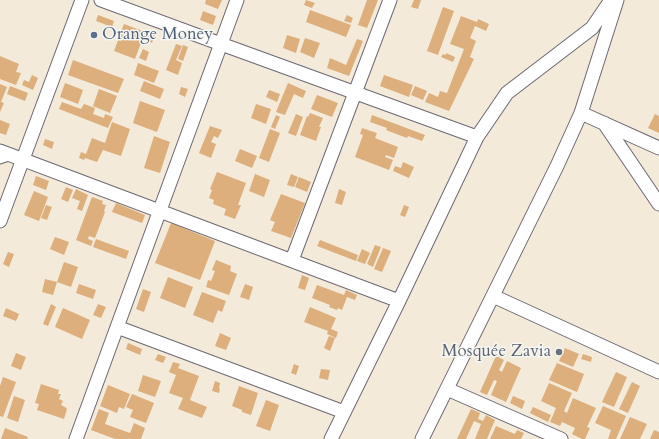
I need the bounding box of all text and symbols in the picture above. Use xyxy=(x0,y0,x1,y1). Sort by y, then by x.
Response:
place label: Orange Money xyxy=(102,25,213,45)
marker: Orange Money xyxy=(89,30,99,40)
place label: Mosquée Zavia xyxy=(441,342,551,362)
marker: Mosquée Zavia xyxy=(554,347,564,357)

